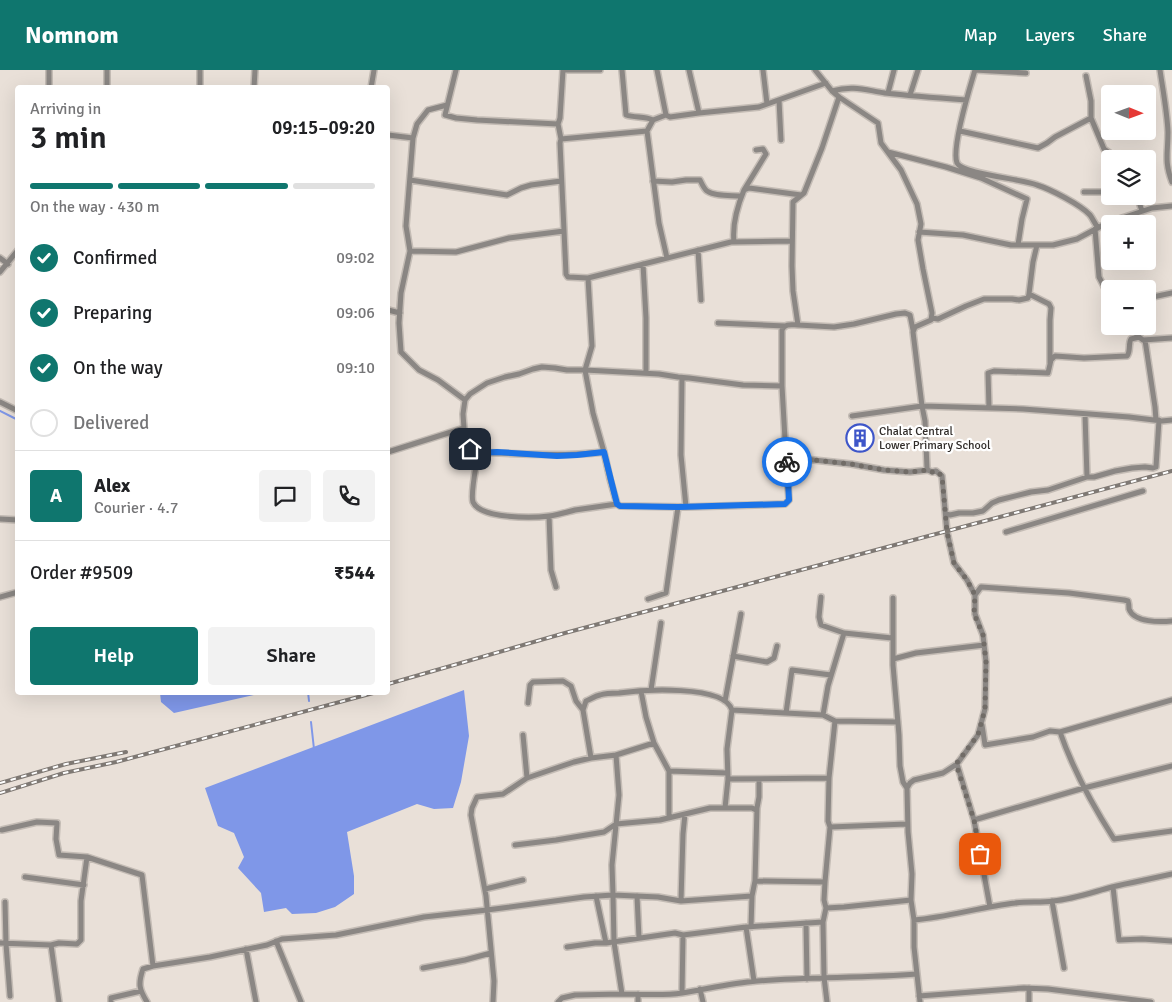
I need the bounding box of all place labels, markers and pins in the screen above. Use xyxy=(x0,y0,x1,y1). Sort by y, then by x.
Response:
building icon: Chalat Central Lower Primary School xyxy=(845,423,875,453)
place label: Chalat Central Lower Primary School xyxy=(879,424,991,453)
pin xyxy=(449,428,491,470)
pin xyxy=(959,833,1001,875)

